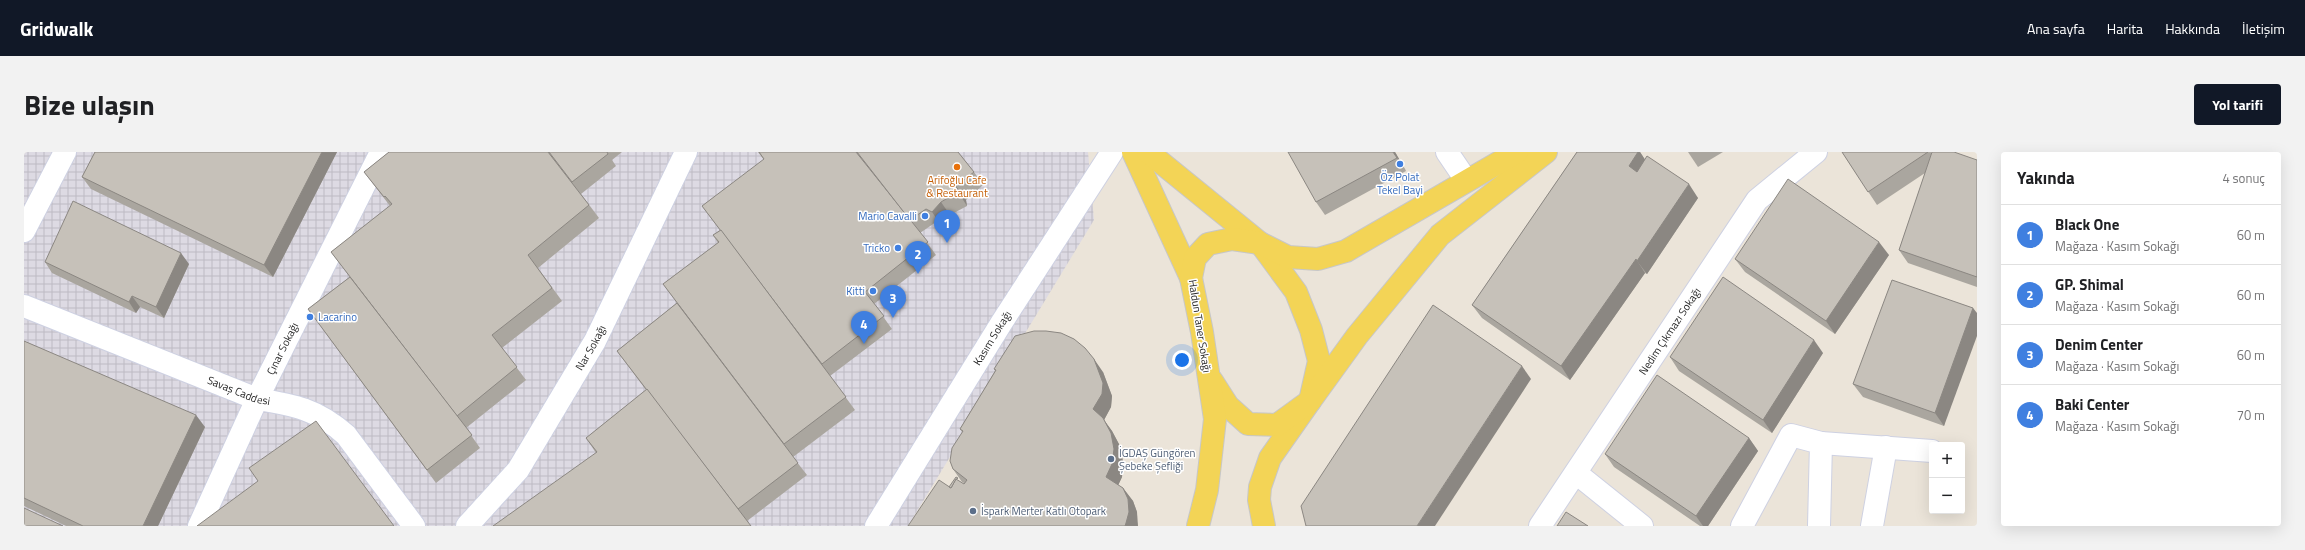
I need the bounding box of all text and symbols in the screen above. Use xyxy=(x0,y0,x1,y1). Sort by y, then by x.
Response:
text: Gridwalk xyxy=(20,14,93,43)
text: Ana sayfa xyxy=(2027,18,2085,39)
text: Harita xyxy=(2107,18,2143,39)
text: Hakkında xyxy=(2165,18,2220,39)
text: İletişim xyxy=(2242,18,2285,39)
text: Bize ulaşın xyxy=(24,83,155,126)
button: Yol tarifi xyxy=(2194,84,2281,125)
marker: Öz Polat Tekel Bayi xyxy=(1395,159,1405,169)
marker: Arifoğlu Cafe & Restaurant xyxy=(952,162,962,172)
text: Yakında xyxy=(2017,165,2075,191)
text: 4 sonuç xyxy=(2222,168,2265,188)
place label: Öz Polat Tekel Bayi xyxy=(1377,169,1423,198)
place label: Arifoğlu Cafe & Restaurant xyxy=(926,172,988,201)
place label: Mario Cavalli xyxy=(858,208,917,224)
pin: 1 xyxy=(934,210,960,243)
marker: Mario Cavalli xyxy=(920,211,930,221)
text: Black One xyxy=(2055,213,2119,236)
text: 1 xyxy=(2026,225,2034,245)
text: 60 m xyxy=(2237,225,2265,245)
text: Mağaza · Kasım Sokağı xyxy=(2055,236,2179,256)
place label: Tricko xyxy=(863,240,890,256)
pin: 2 xyxy=(905,241,931,274)
marker: Tricko xyxy=(893,243,903,253)
text: GP. Shimal xyxy=(2055,273,2124,296)
street label: Haldun Taner Sokağı xyxy=(1185,278,1215,374)
place label: Kitti xyxy=(846,283,865,299)
street label: Nedim Çıkmazı Sokağı xyxy=(1635,284,1705,378)
pin: 3 xyxy=(880,285,906,318)
text: 2 xyxy=(2026,285,2034,305)
text: 60 m xyxy=(2237,285,2265,305)
marker: Kitti xyxy=(868,286,878,296)
text: Mağaza · Kasım Sokağı xyxy=(2055,296,2179,316)
street label: Kasım Sokağı xyxy=(969,308,1015,368)
place label: Lacarino xyxy=(318,309,357,325)
pin: 4 xyxy=(851,311,877,344)
marker: Lacarino xyxy=(305,312,315,322)
street label: Çınar Sokağı xyxy=(262,320,302,378)
street label: Nar Sokağı xyxy=(571,322,610,373)
text: Denim Center xyxy=(2055,333,2143,356)
text: 3 xyxy=(2026,345,2034,365)
text: 60 m xyxy=(2237,345,2265,365)
your location xyxy=(1172,350,1192,370)
text: Mağaza · Kasım Sokağı xyxy=(2055,356,2179,376)
street label: Savaş Caddesi xyxy=(205,372,271,409)
text: Baki Center xyxy=(2055,393,2129,416)
text: 4 xyxy=(2026,405,2034,425)
text: 70 m xyxy=(2237,405,2265,425)
text: Mağaza · Kasım Sokağı xyxy=(2055,416,2179,436)
map controls xyxy=(1929,442,1965,514)
button: + xyxy=(1929,442,1965,478)
place label: İGDAŞ Güngören Şebeke Şefliği xyxy=(1119,445,1196,474)
marker: İGDAŞ Güngören Şebeke Şefliği xyxy=(1106,454,1116,464)
button: − xyxy=(1929,478,1965,514)
place label: İspark Merter Katlı Otopark xyxy=(981,503,1107,519)
marker: İspark Merter Katlı Otopark xyxy=(968,506,978,516)

